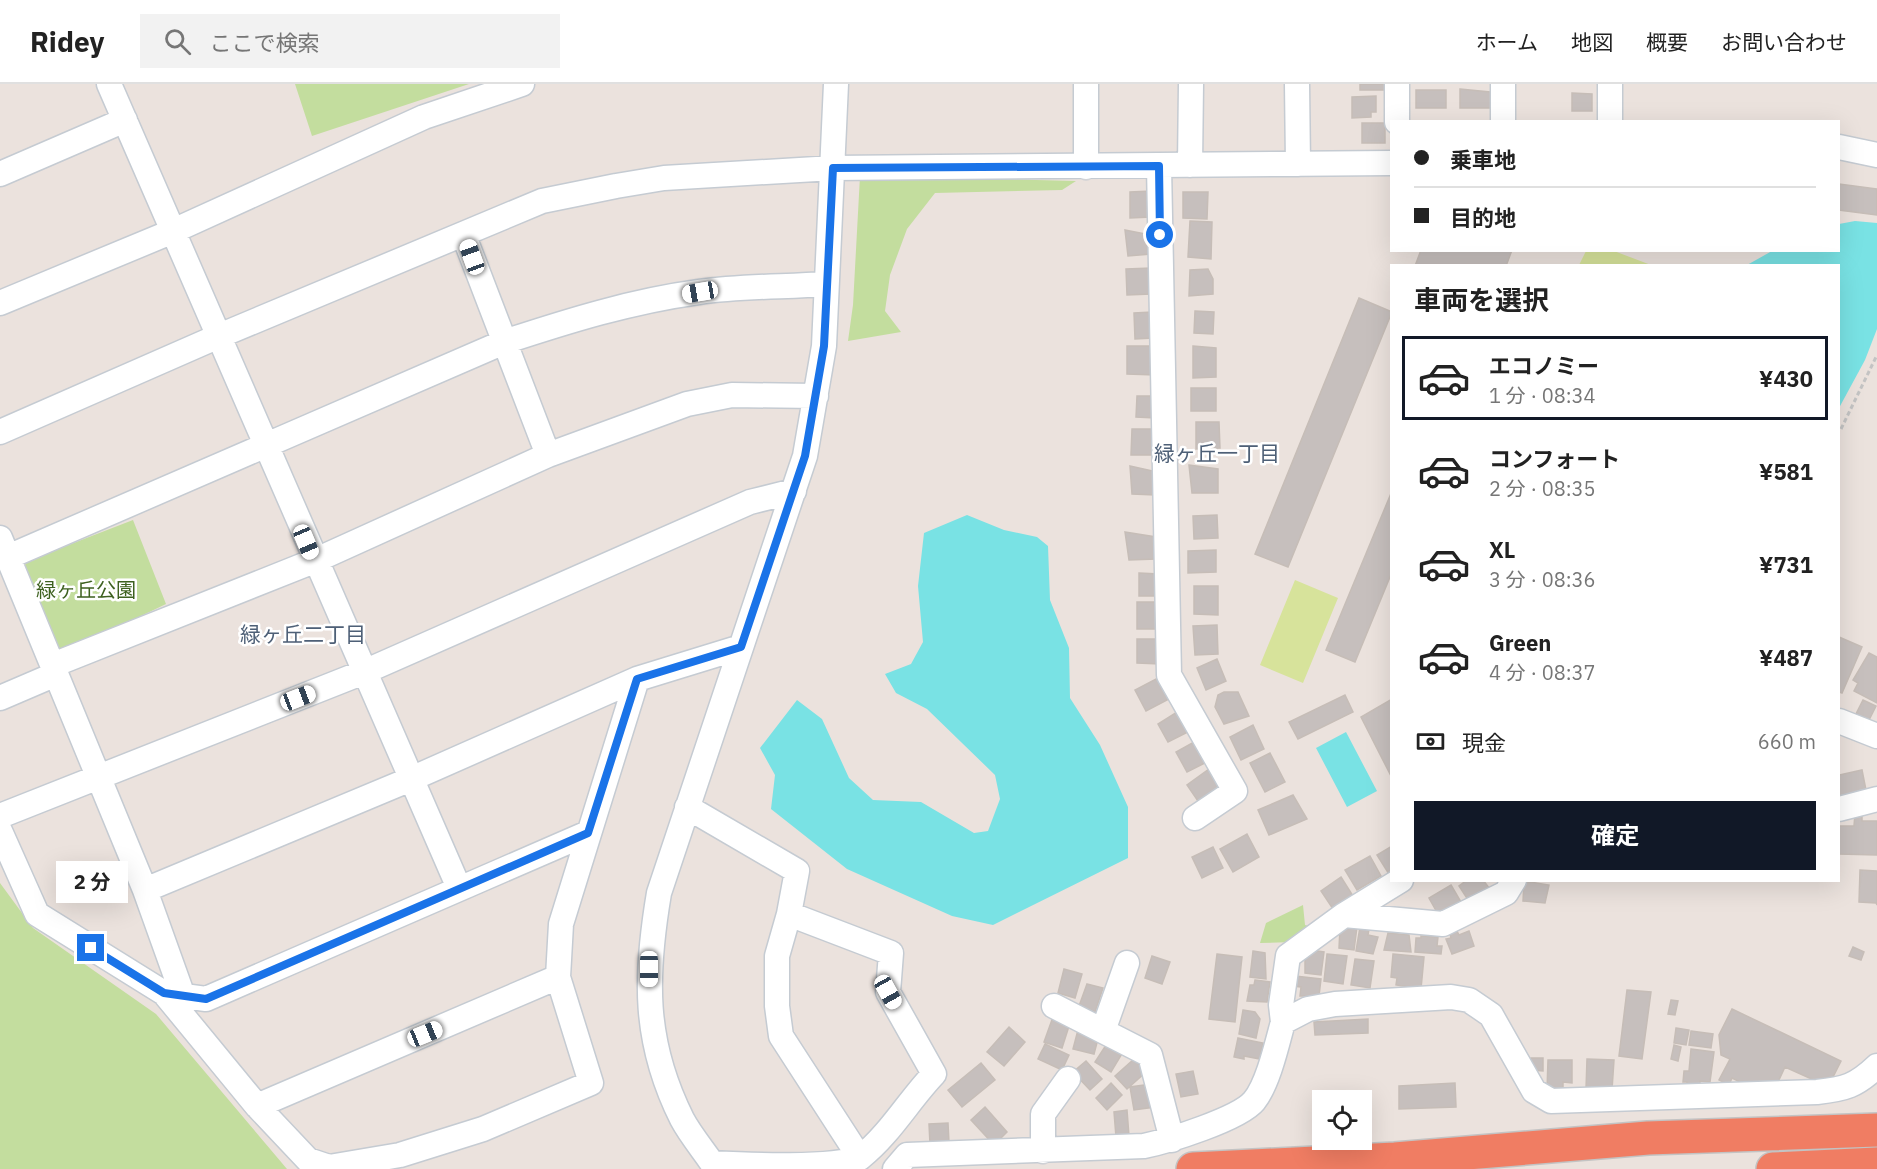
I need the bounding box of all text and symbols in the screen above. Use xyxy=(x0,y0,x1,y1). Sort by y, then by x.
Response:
search box xyxy=(140,14,560,68)
text: Ridey xyxy=(30,23,104,60)
icon: search xyxy=(161,25,194,58)
text: ここで検索 xyxy=(209,28,319,57)
text: ホーム xyxy=(1476,28,1538,56)
text: 地図 xyxy=(1571,28,1613,56)
text: 概要 xyxy=(1646,28,1688,56)
text: お問い合わせ xyxy=(1721,28,1847,56)
text: 乗車地 xyxy=(1450,145,1516,174)
text: 目的地 xyxy=(1450,203,1516,232)
route start xyxy=(1146,221,1173,248)
car xyxy=(457,237,487,277)
car xyxy=(681,280,719,304)
text: 車両を選択 xyxy=(1414,282,1549,317)
icon: car xyxy=(1417,351,1471,405)
text: エコノミー xyxy=(1489,351,1599,380)
text: ¥430 xyxy=(1759,364,1813,393)
text: 1 分 · 08:34 xyxy=(1489,382,1596,409)
district label: 緑ヶ丘一丁目 xyxy=(1154,439,1280,467)
icon: car xyxy=(1417,444,1471,498)
text: コンフォート xyxy=(1489,444,1620,473)
text: ¥581 xyxy=(1759,457,1813,486)
text: 2 分 · 08:35 xyxy=(1489,475,1596,502)
car xyxy=(291,522,321,562)
text: XL xyxy=(1489,535,1515,564)
icon: car xyxy=(1417,537,1471,591)
text: ¥731 xyxy=(1759,550,1813,579)
text: 3 分 · 08:36 xyxy=(1489,566,1596,593)
park label: 緑ヶ丘公園 xyxy=(36,576,136,603)
district label: 緑ヶ丘二丁目 xyxy=(240,620,366,648)
text: Green xyxy=(1489,628,1551,657)
icon: car xyxy=(1417,630,1471,684)
text: ¥487 xyxy=(1759,643,1813,672)
text: 4 分 · 08:37 xyxy=(1489,659,1596,686)
car xyxy=(278,683,318,713)
icon: cash xyxy=(1414,725,1447,758)
text: 現金 xyxy=(1462,728,1506,757)
text: 660 m xyxy=(1758,728,1816,755)
button: 確定 xyxy=(1414,801,1816,870)
callout: 2 分 xyxy=(55,861,127,903)
text: 2 分 xyxy=(74,868,110,895)
route end xyxy=(77,934,104,961)
car xyxy=(640,951,658,987)
car xyxy=(871,972,905,1012)
car xyxy=(405,1019,445,1049)
map controls xyxy=(1312,1090,1372,1150)
button: locate xyxy=(1312,1090,1372,1150)

